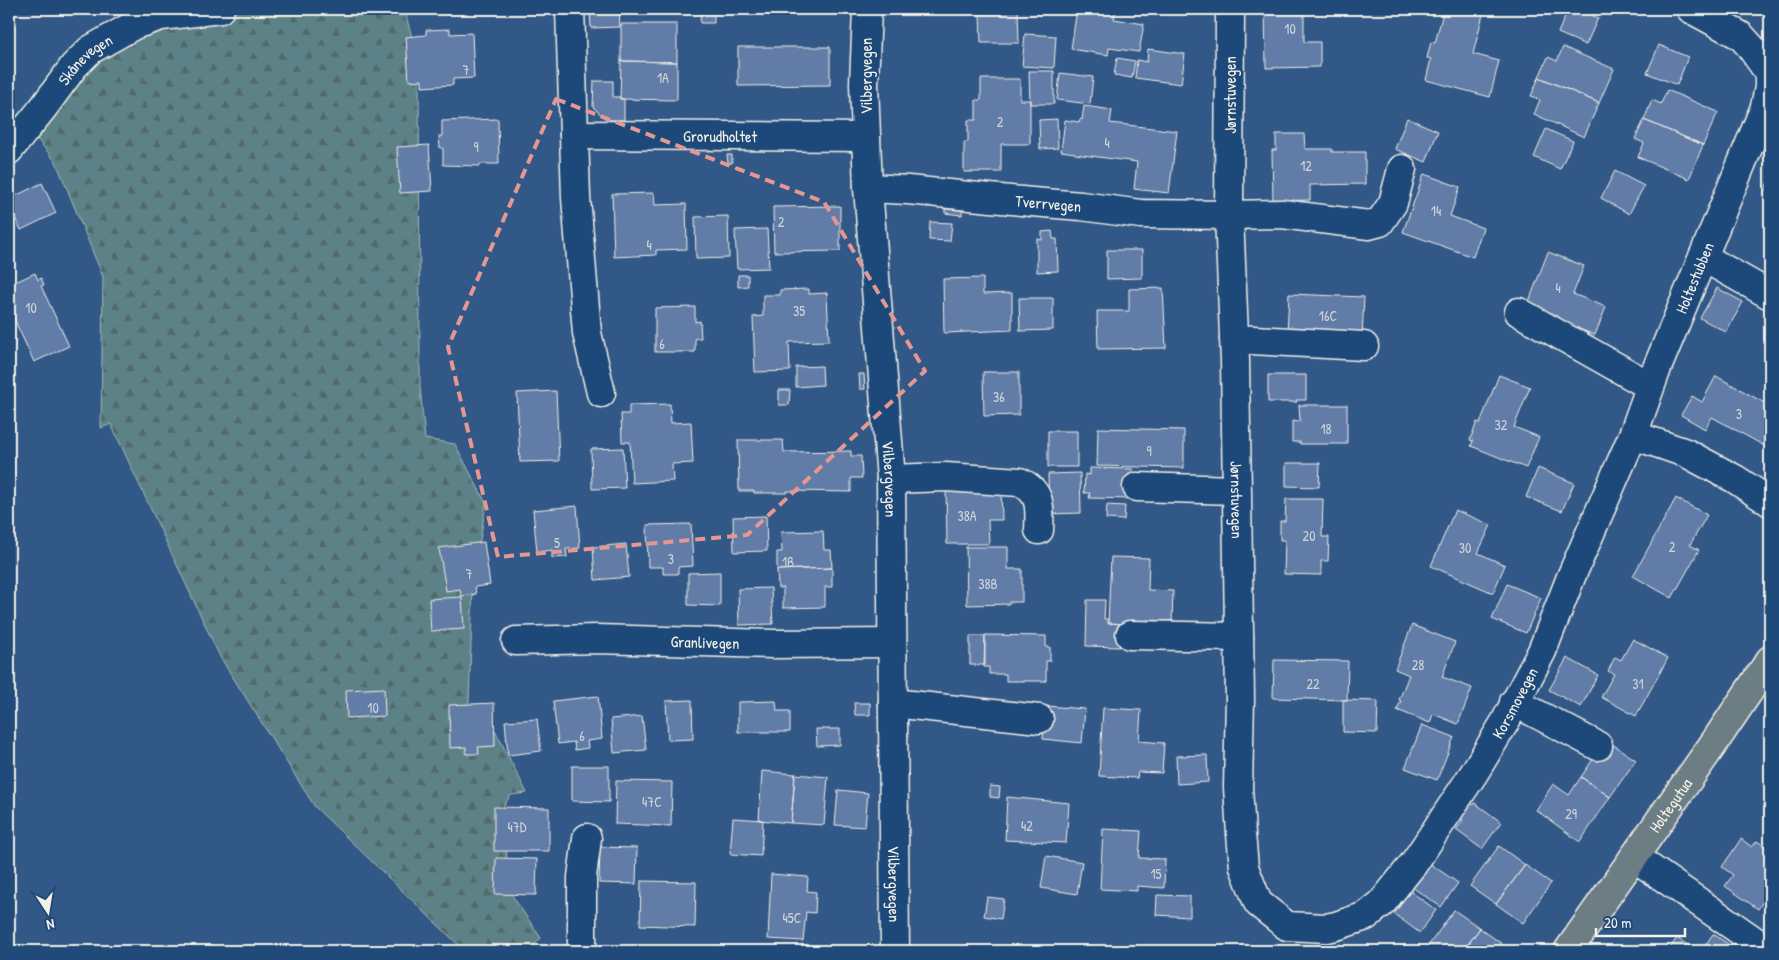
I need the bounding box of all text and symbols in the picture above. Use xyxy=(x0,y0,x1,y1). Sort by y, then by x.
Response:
house number: 10 xyxy=(1284,19,1296,38)
street label: Skånevegen xyxy=(53,29,116,89)
street label: Vilbergvegen xyxy=(855,38,877,114)
street label: Jørnstuvegen xyxy=(1219,56,1241,134)
house number: 7 xyxy=(463,60,470,79)
house number: 1A xyxy=(657,68,669,87)
house number: 2 xyxy=(997,112,1004,131)
street label: Grorudholtet xyxy=(683,125,758,147)
house number: 4 xyxy=(1104,133,1110,152)
house number: 9 xyxy=(473,137,479,156)
house number: 12 xyxy=(1300,156,1312,175)
street label: Tverrvegen xyxy=(1014,189,1082,217)
house number: 14 xyxy=(1431,201,1441,220)
house number: 2 xyxy=(778,212,785,231)
house number: 4 xyxy=(646,235,652,254)
street label: Holtestubben xyxy=(1670,239,1719,317)
house number: 4 xyxy=(1555,278,1561,297)
house number: 10 xyxy=(25,298,37,317)
house number: 35 xyxy=(793,301,805,320)
house number: 16C xyxy=(1319,306,1337,325)
house number: 6 xyxy=(659,334,665,353)
house number: 36 xyxy=(993,387,1005,406)
house number: 3 xyxy=(1736,404,1742,423)
house number: 32 xyxy=(1495,415,1508,434)
house number: 18 xyxy=(1320,419,1332,438)
street label: Vilbergvegen xyxy=(877,440,902,517)
house number: 9 xyxy=(1146,441,1152,460)
street label: Jørnstuvegen xyxy=(1225,461,1249,539)
house number: 38A xyxy=(957,506,977,525)
house number: 20 xyxy=(1303,526,1315,545)
house number: 5 xyxy=(554,533,560,552)
house number: 2 xyxy=(1669,537,1676,556)
house number: 30 xyxy=(1459,538,1471,557)
house number: 3 xyxy=(668,549,674,568)
house number: 1B xyxy=(782,552,794,571)
house number: 7 xyxy=(466,564,473,583)
house number: 38B xyxy=(978,574,998,593)
street label: Granlivegen xyxy=(670,630,740,654)
house number: 28 xyxy=(1412,655,1424,674)
street label: Korsmovegen xyxy=(1486,663,1543,743)
house number: 22 xyxy=(1306,674,1320,693)
house number: 31 xyxy=(1632,674,1644,693)
house number: 10 xyxy=(367,698,379,717)
house number: 6 xyxy=(579,726,585,745)
street label: Holtegutua xyxy=(1643,774,1697,837)
house number: 47C xyxy=(642,792,662,811)
house number: 29 xyxy=(1565,804,1577,823)
house number: 42 xyxy=(1021,816,1033,835)
house number: 47D xyxy=(508,817,527,836)
street label: Vilbergvegen xyxy=(883,846,906,922)
house number: 15 xyxy=(1150,864,1162,883)
north arrow xyxy=(22,888,72,938)
scale bar xyxy=(1596,905,1685,937)
house number: 45C xyxy=(783,908,802,927)
text: 20 m xyxy=(1604,912,1631,933)
text: N xyxy=(45,915,56,935)

